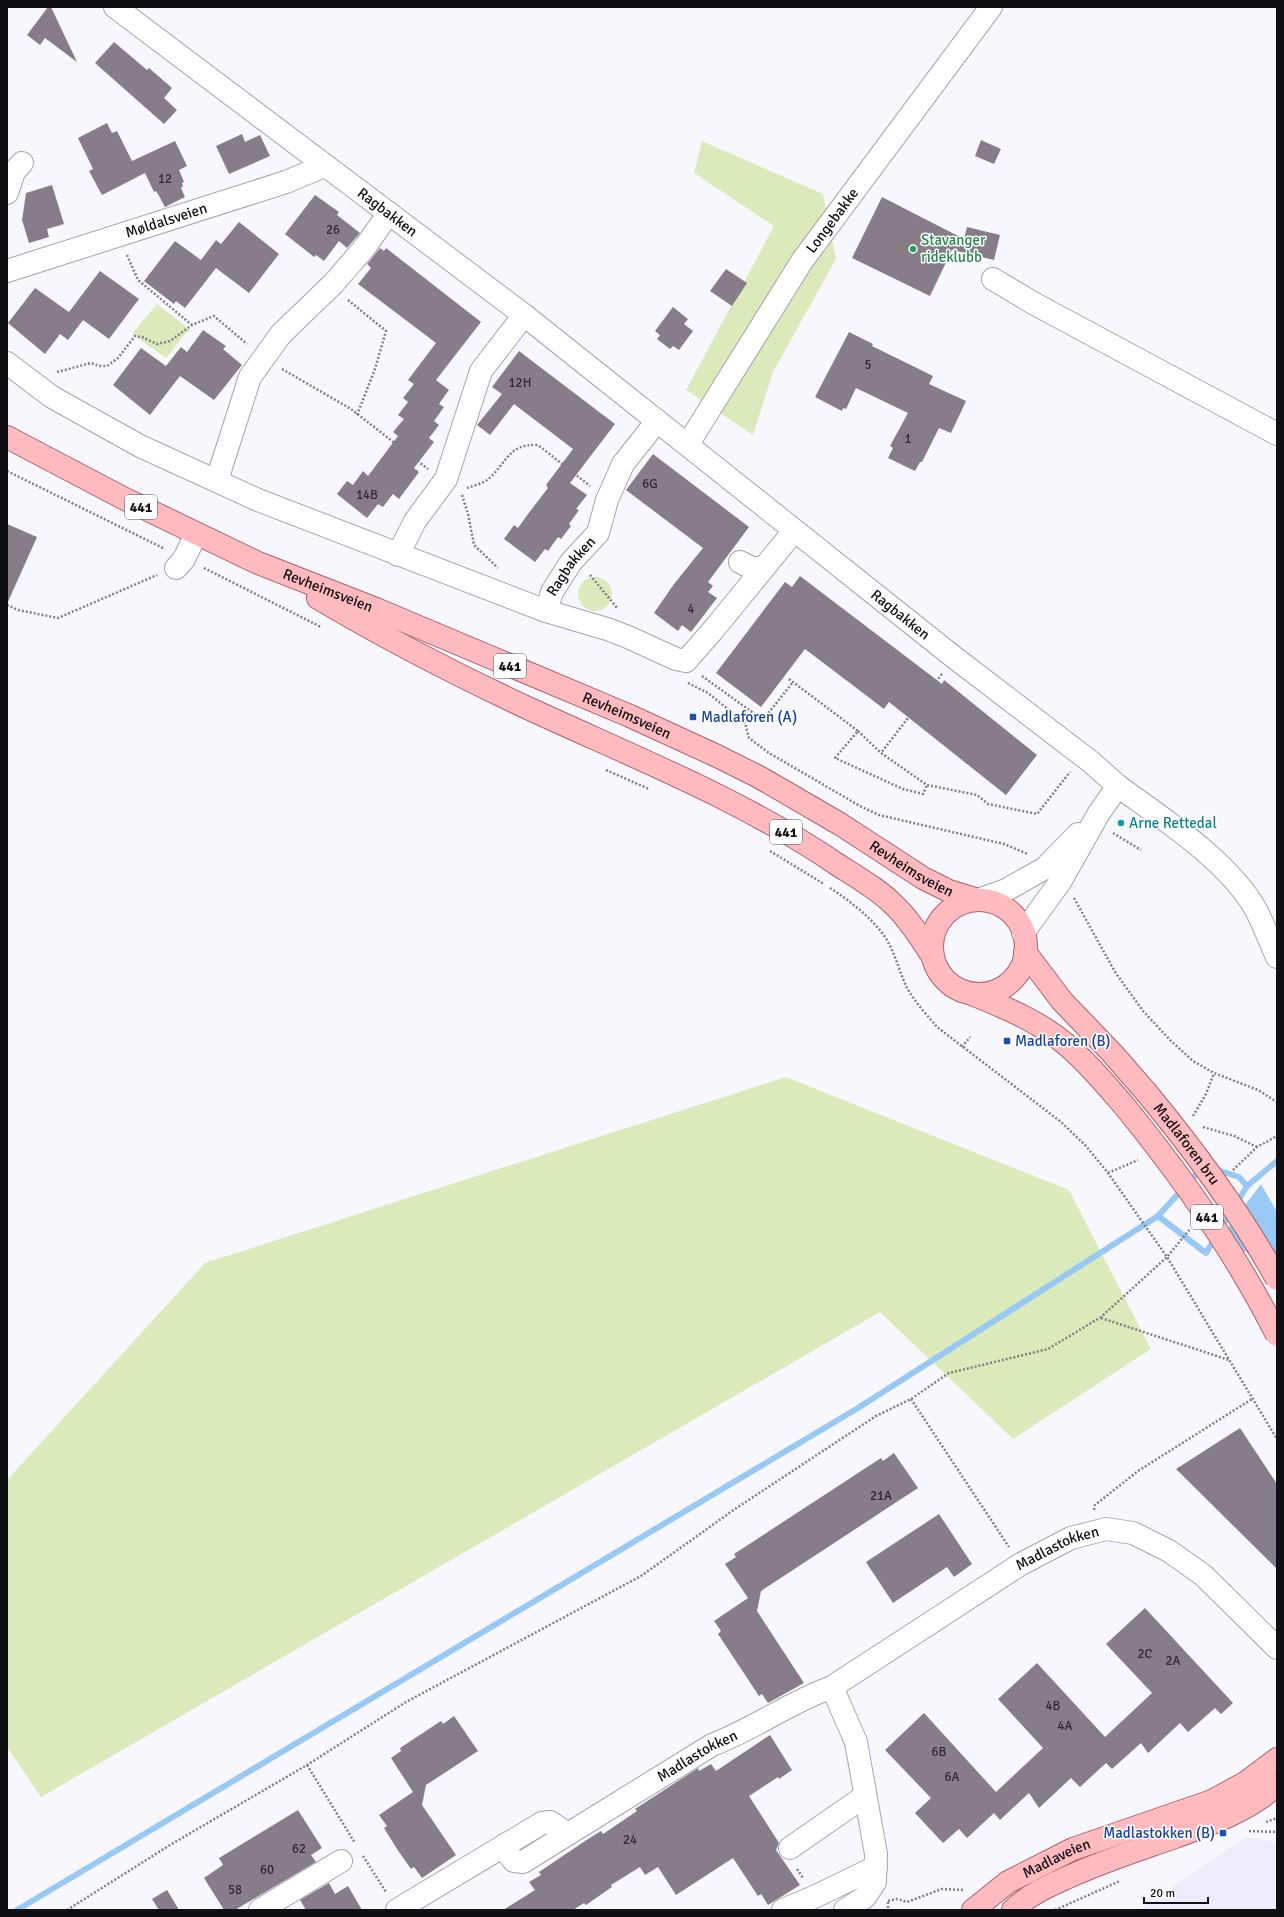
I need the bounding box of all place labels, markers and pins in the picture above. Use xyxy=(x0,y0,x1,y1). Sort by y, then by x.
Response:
place label: Stavanger rideklubb xyxy=(921,231,986,266)
marker: Stavanger rideklubb xyxy=(908,244,918,254)
place label: Madlaforen (A) xyxy=(701,708,797,726)
marker: Madlaforen (A) xyxy=(688,712,698,722)
place label: Arne Rettedal xyxy=(1129,814,1217,832)
marker: Arne Rettedal xyxy=(1116,818,1126,828)
place label: Madlaforen (B) xyxy=(1015,1032,1111,1050)
marker: Madlaforen (B) xyxy=(1002,1036,1012,1046)
place label: Madlastokken (B) xyxy=(1103,1824,1215,1842)
marker: Madlastokken (B) xyxy=(1218,1828,1228,1838)

